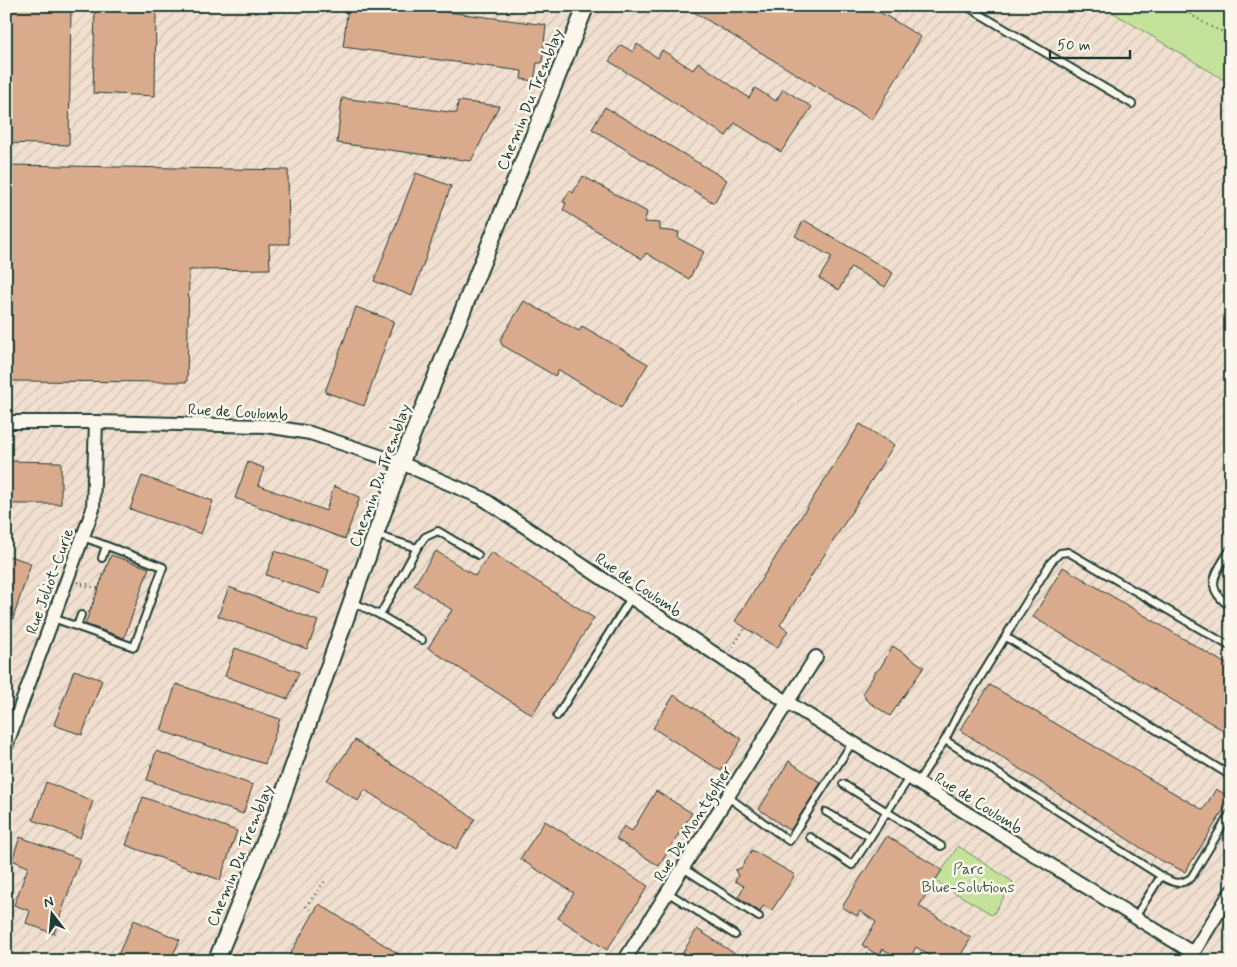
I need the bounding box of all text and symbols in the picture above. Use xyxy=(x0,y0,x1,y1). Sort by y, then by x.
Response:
street label: Chemin Du Tremblay xyxy=(492,25,568,174)
scale bar xyxy=(1050,28,1130,60)
text: 50 m xyxy=(1057,36,1091,56)
street label: Rue de Coulomb xyxy=(187,399,289,426)
street label: Chemin Du Tremblay xyxy=(345,401,416,550)
street label: Rue Joliot-Curie xyxy=(21,525,79,637)
street label: Rue de Coulomb xyxy=(591,548,686,622)
street label: Rue De Montgolfier xyxy=(649,762,738,886)
street label: Rue de Coulomb xyxy=(930,768,1026,839)
street label: Chemin Du Tremblay xyxy=(202,781,278,930)
park label: Parc Blue-Solutions xyxy=(921,859,1015,898)
north arrow xyxy=(28,890,78,940)
text: N xyxy=(42,893,56,912)

